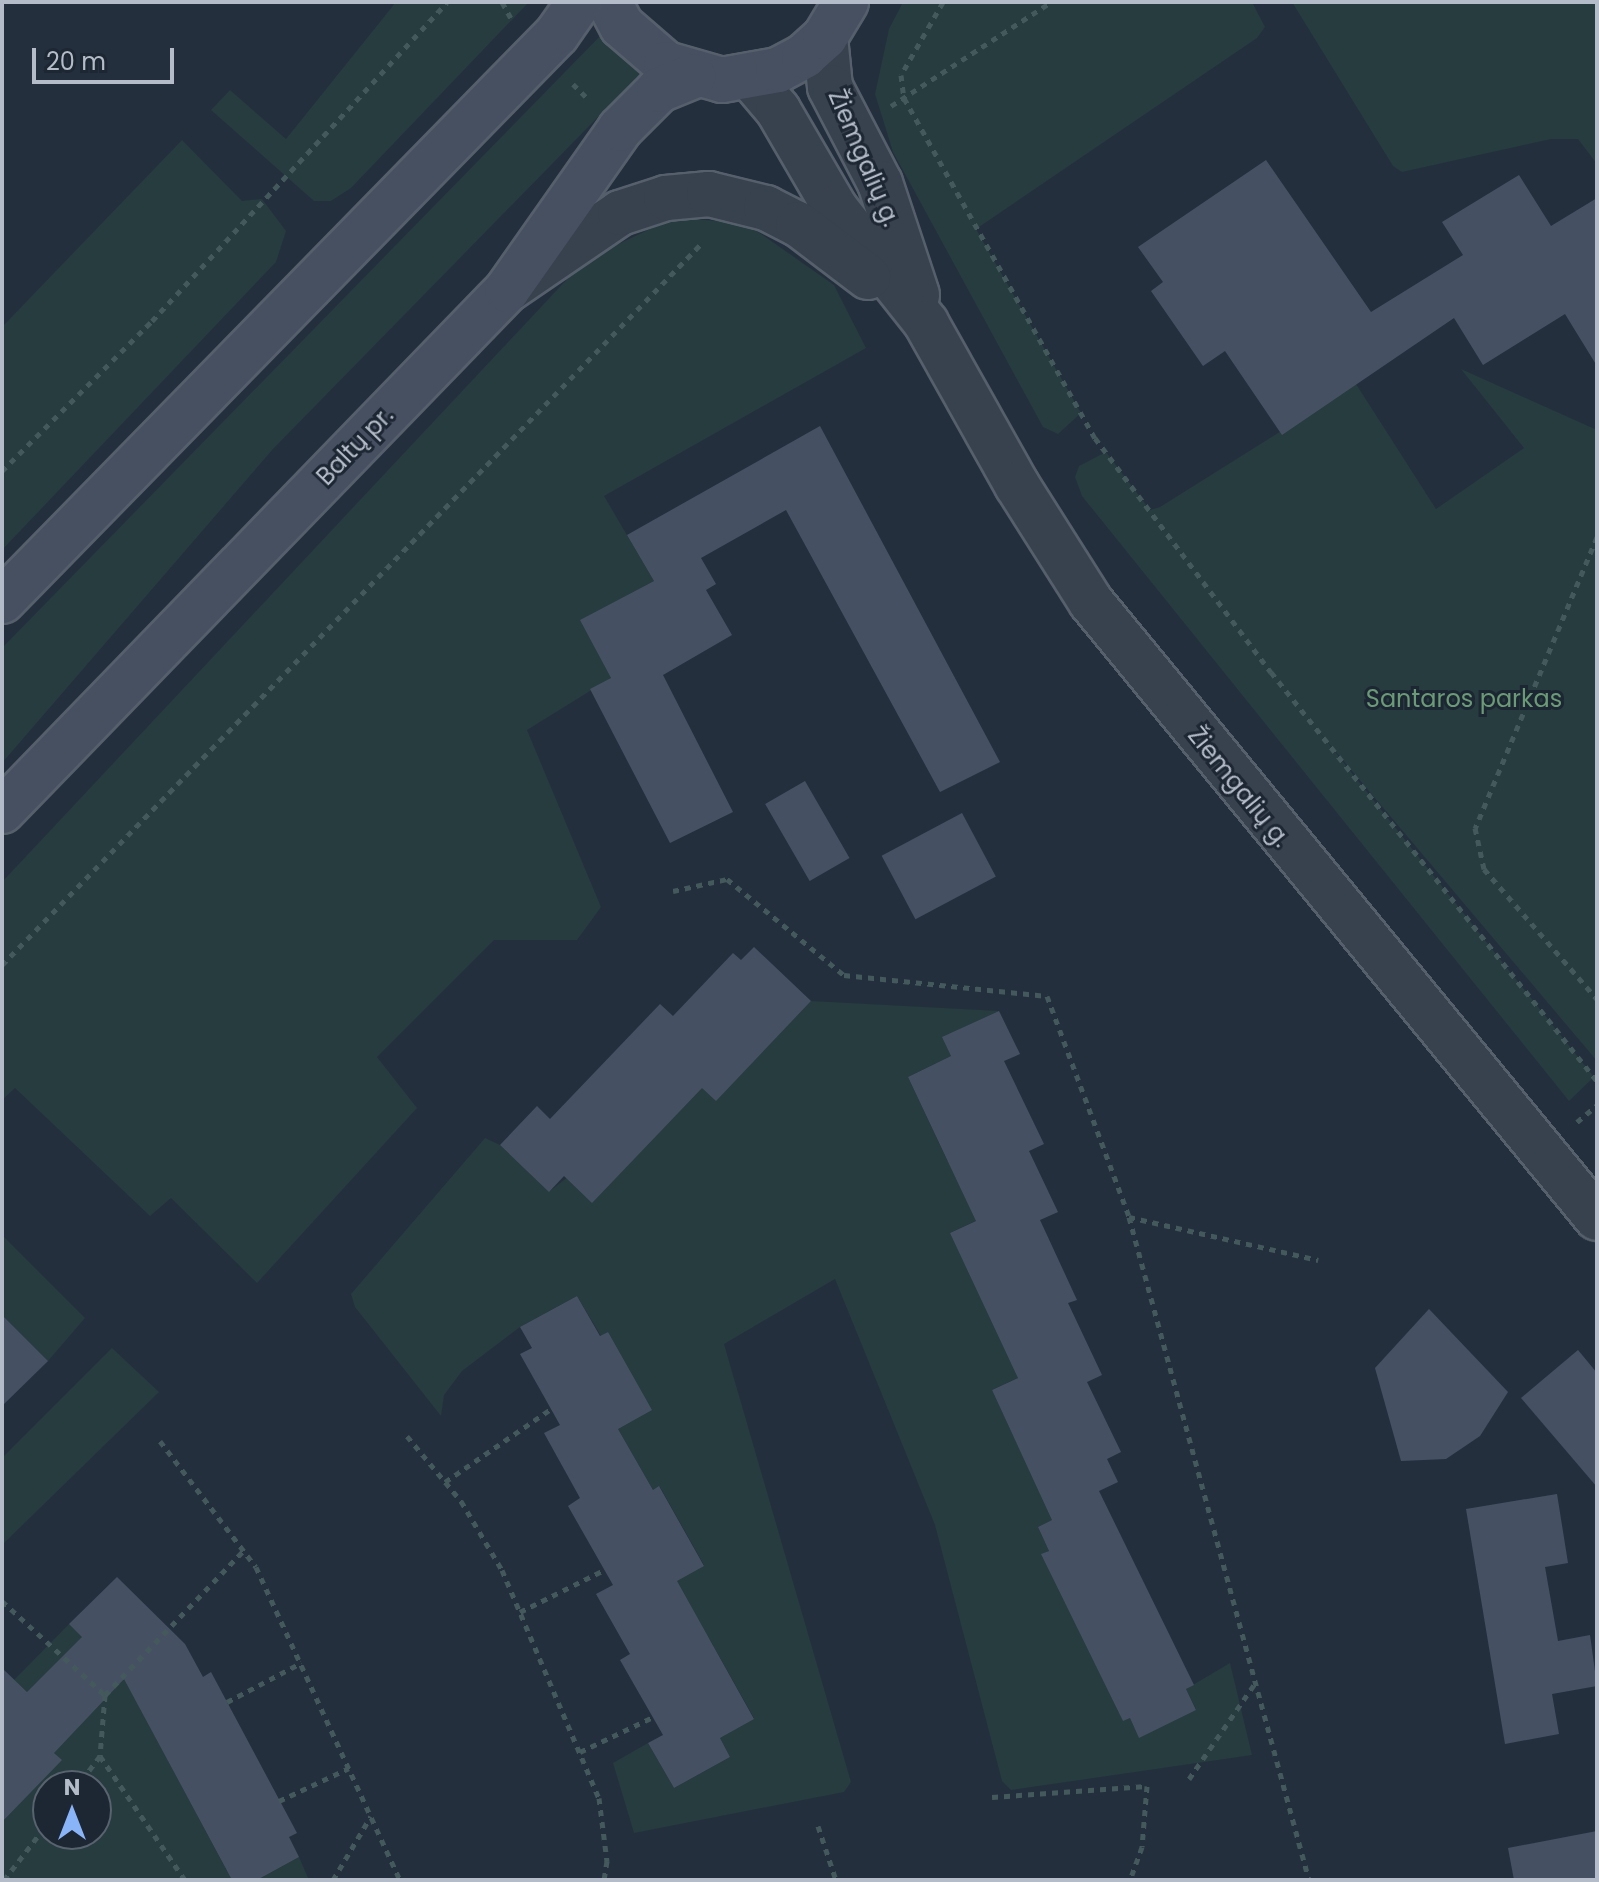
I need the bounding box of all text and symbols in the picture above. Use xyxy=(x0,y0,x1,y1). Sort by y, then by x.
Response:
scale bar xyxy=(36,32,178,82)
text: 20 m xyxy=(46,45,106,78)
street label: Žiemgalių g. xyxy=(822,85,906,231)
street label: Baltų pr. xyxy=(311,401,399,491)
park label: Santaros parkas xyxy=(1366,685,1562,713)
street label: Žiemgalių g. xyxy=(1182,721,1296,853)
north arrow xyxy=(32,1770,112,1850)
text: N xyxy=(64,1772,80,1803)

